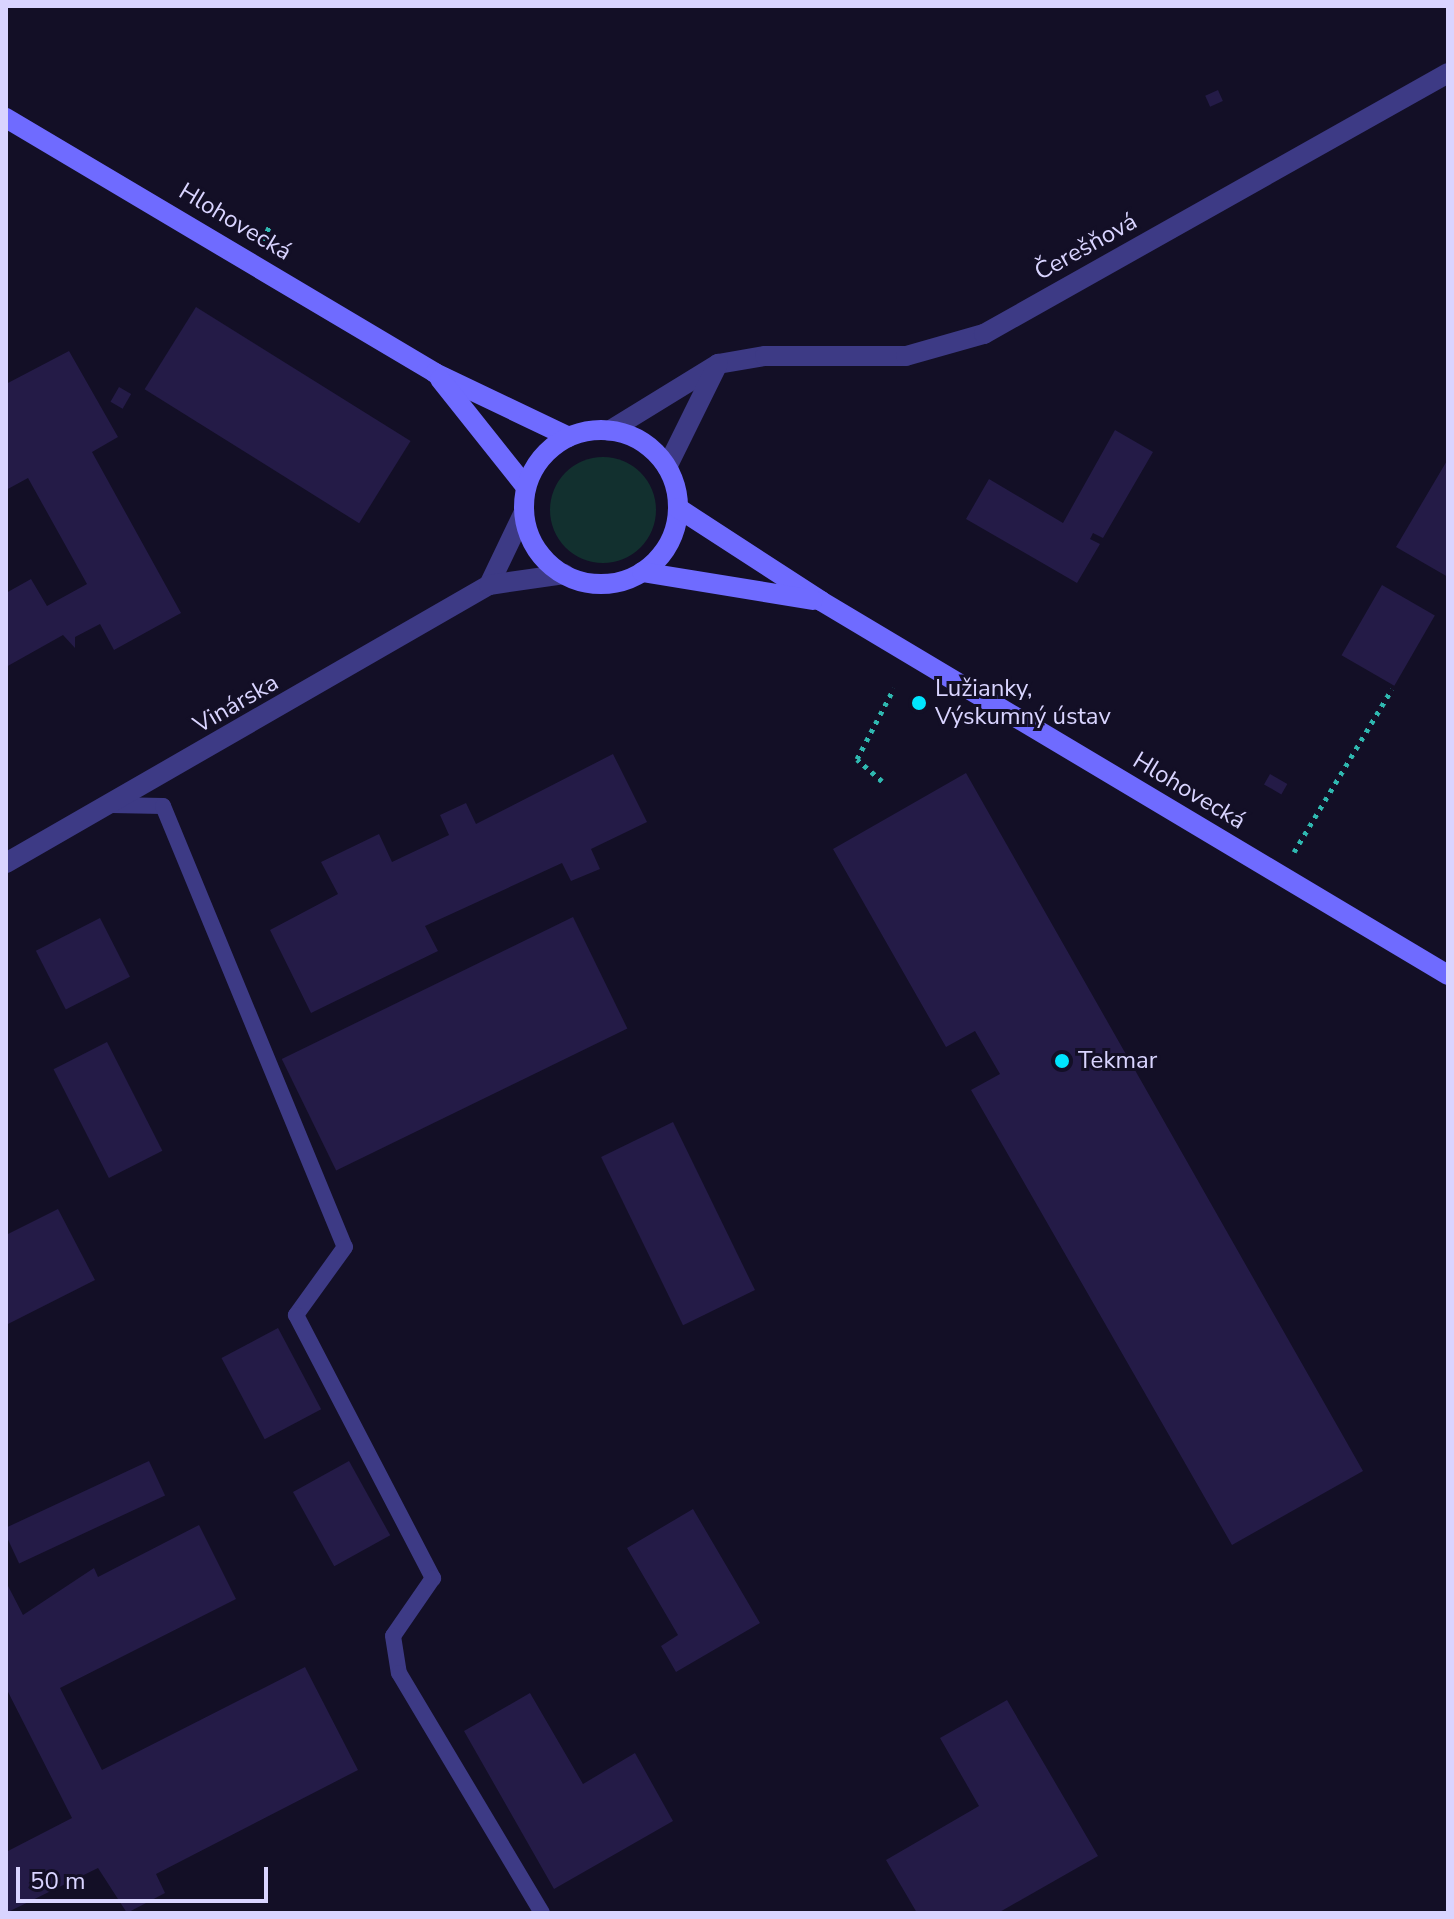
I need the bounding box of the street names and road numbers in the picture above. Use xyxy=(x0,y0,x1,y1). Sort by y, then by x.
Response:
street label: Hlohovecká xyxy=(174,177,296,267)
street label: Čerešňová xyxy=(1030,207,1142,287)
street label: Vinárska xyxy=(188,668,284,740)
street label: Hlohovecká xyxy=(1128,746,1250,836)

